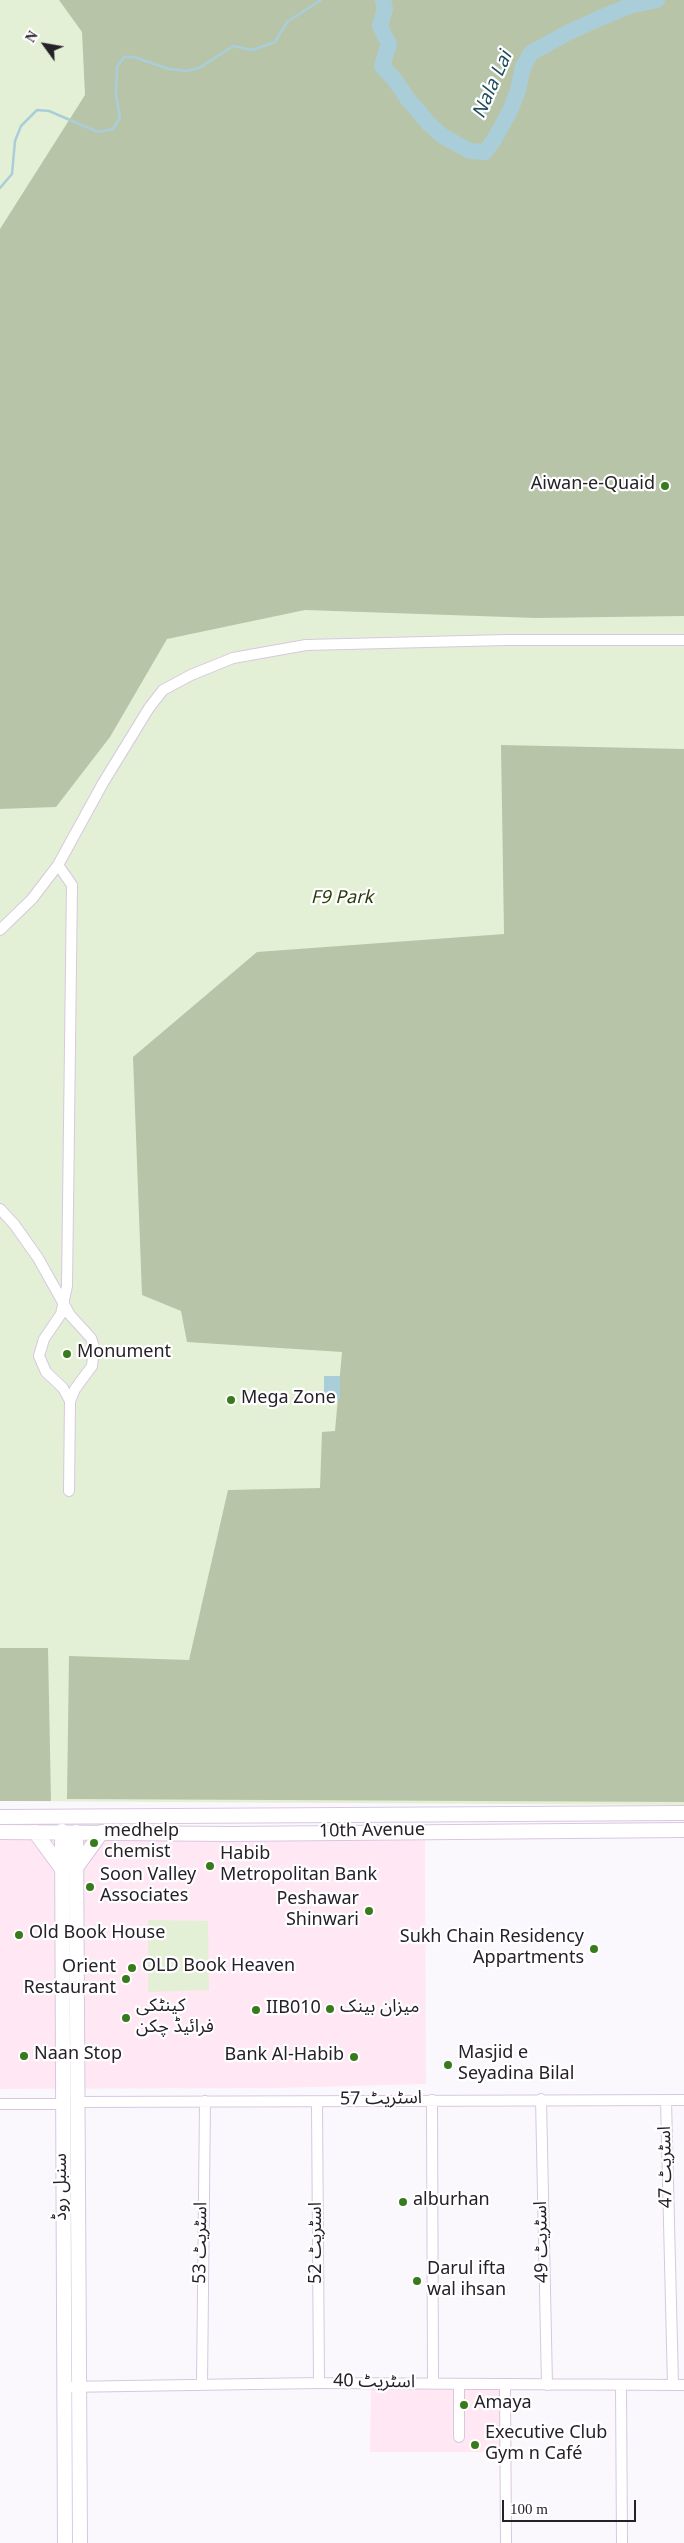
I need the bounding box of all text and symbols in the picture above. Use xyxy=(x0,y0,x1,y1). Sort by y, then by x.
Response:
north arrow xyxy=(20,20,70,70)
text: N xyxy=(23,29,41,45)
water label: Nala Lai xyxy=(470,49,520,123)
place label: Aiwan-e-Quaid xyxy=(531,475,655,497)
marker: Aiwan-e-Quaid xyxy=(659,480,671,492)
park label: F9 Park xyxy=(311,889,373,911)
place label: Monument xyxy=(77,1343,171,1365)
marker: Monument xyxy=(61,1348,73,1360)
place label: Mega Zone xyxy=(241,1389,336,1411)
marker: Mega Zone xyxy=(225,1394,237,1406)
street label: 10th Avenue xyxy=(319,1821,425,1845)
place label: medhelp chemist xyxy=(104,1822,179,1865)
marker: medhelp chemist xyxy=(88,1837,100,1849)
place label: Habib Metropolitan Bank xyxy=(220,1845,377,1888)
marker: Habib Metropolitan Bank xyxy=(204,1860,216,1872)
place label: Soon Valley Associates xyxy=(100,1866,196,1908)
marker: Soon Valley Associates xyxy=(84,1881,96,1893)
place label: Peshawar Shinwari xyxy=(276,1890,359,1932)
marker: Peshawar Shinwari xyxy=(363,1905,375,1917)
place label: Old Book House xyxy=(29,1924,165,1946)
place label: Sukh Chain Residency Appartments xyxy=(400,1928,584,1970)
marker: Old Book House xyxy=(13,1929,25,1941)
marker: Sukh Chain Residency Appartments xyxy=(588,1943,600,1955)
place label: OLD Book Heaven xyxy=(142,1957,295,1979)
place label: Orient Restaurant xyxy=(24,1958,116,2000)
marker: OLD Book Heaven xyxy=(126,1962,138,1974)
marker: Orient Restaurant xyxy=(120,1973,132,1985)
place label: کینٹکی فرائیڈ چکن xyxy=(136,1997,214,2040)
place label: میزان بینک xyxy=(340,1998,419,2020)
place label: IIB010 xyxy=(266,1999,321,2021)
marker: میزان بینک xyxy=(324,2003,336,2015)
marker: IIB010 xyxy=(250,2004,262,2016)
marker: کینٹکی فرائیڈ چکن xyxy=(120,2012,132,2024)
place label: Masjid e Seyadina Bilal xyxy=(458,2044,574,2086)
place label: Naan Stop xyxy=(34,2045,122,2067)
place label: Bank Al-Habib xyxy=(225,2046,344,2068)
marker: Naan Stop xyxy=(18,2050,30,2062)
marker: Bank Al-Habib xyxy=(348,2051,360,2063)
marker: Masjid e Seyadina Bilal xyxy=(442,2059,454,2071)
street label: اسٹریٹ 57 xyxy=(340,2089,422,2113)
street label: اسٹریٹ 47 xyxy=(656,2126,680,2208)
street label: سنبل روڈ xyxy=(52,2153,74,2221)
place label: alburhan xyxy=(413,2191,490,2213)
marker: alburhan xyxy=(397,2196,409,2208)
street label: اسٹریٹ 49 xyxy=(532,2201,556,2283)
street label: اسٹریٹ 53 xyxy=(191,2202,215,2284)
street label: اسٹریٹ 52 xyxy=(307,2202,329,2284)
place label: Darul ifta wal ihsan xyxy=(427,2260,506,2302)
marker: Darul ifta wal ihsan xyxy=(411,2275,423,2287)
street label: اسٹریٹ 40 xyxy=(333,2372,415,2396)
place label: Amaya xyxy=(474,2394,532,2416)
marker: Amaya xyxy=(458,2399,470,2411)
place label: Executive Club Gym n Café xyxy=(485,2424,607,2466)
marker: Executive Club Gym n Café xyxy=(469,2439,481,2451)
scale bar xyxy=(504,2490,638,2522)
text: 100 m xyxy=(510,2501,548,2517)

